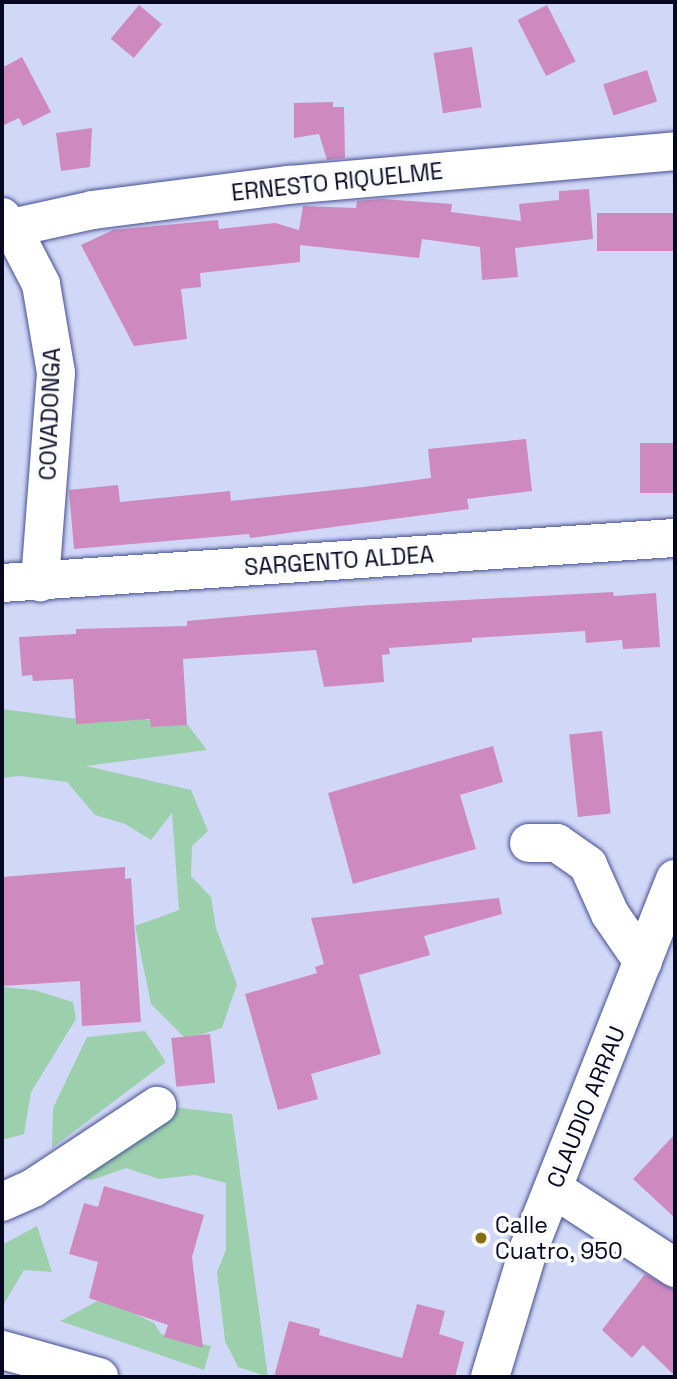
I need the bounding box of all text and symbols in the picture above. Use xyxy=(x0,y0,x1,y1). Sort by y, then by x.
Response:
street label: ERNESTO RIQUELME xyxy=(230,157,444,207)
street label: COVADONGA xyxy=(34,347,66,481)
street label: SARGENTO ALDEA xyxy=(243,541,435,581)
street label: CLAUDIO ARRAU xyxy=(541,1022,631,1192)
place label: Calle Cuatro, 950 xyxy=(495,1211,623,1265)
marker: Calle Cuatro, 950 xyxy=(473,1230,489,1246)

